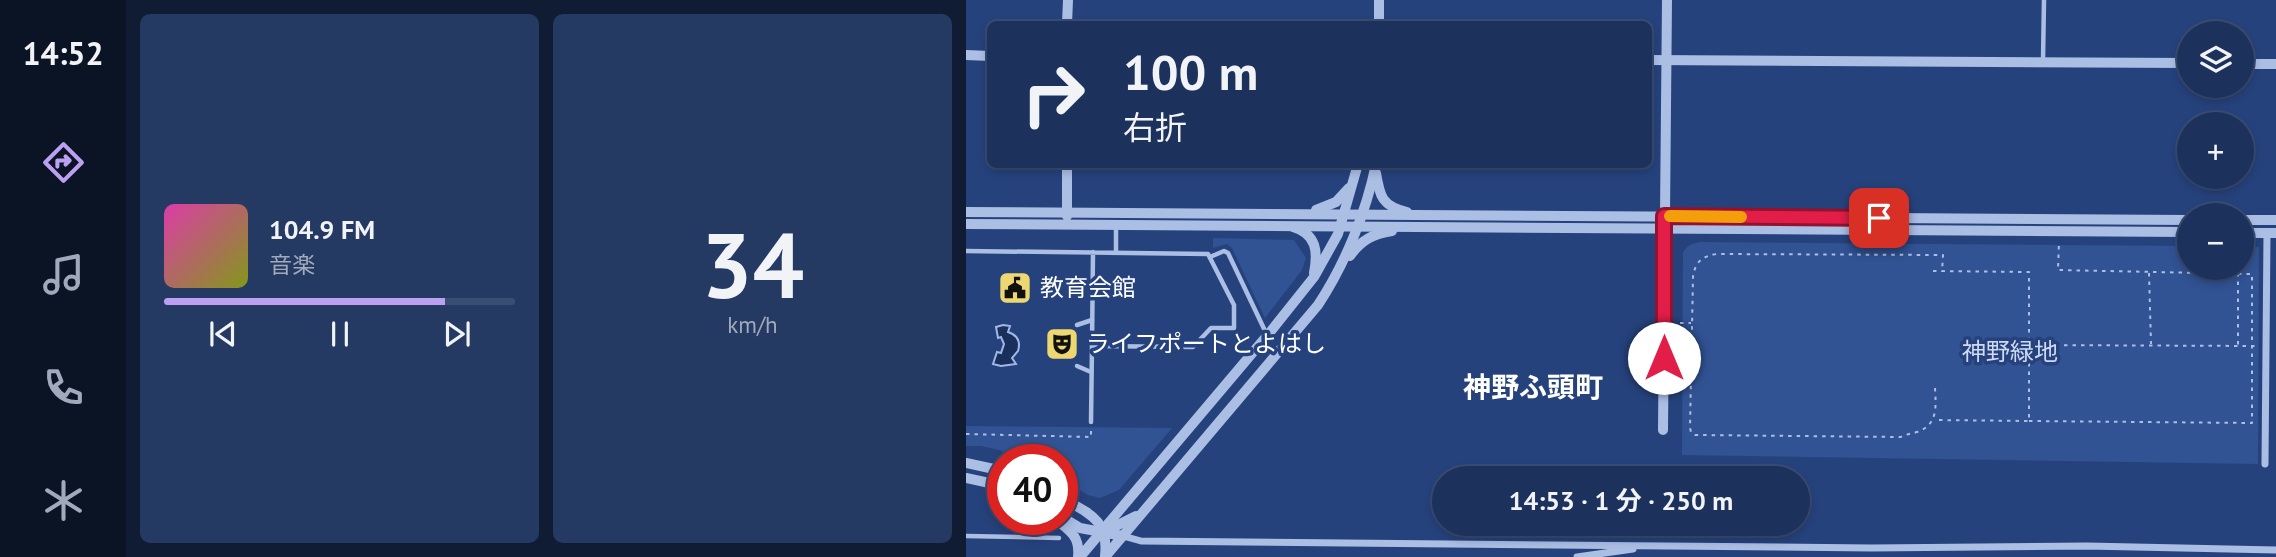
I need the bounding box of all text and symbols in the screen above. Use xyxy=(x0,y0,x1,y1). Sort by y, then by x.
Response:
map controls xyxy=(2177,21,2254,280)
button: layers xyxy=(2177,21,2254,98)
text: 14:52 xyxy=(22,32,104,74)
text: 100 m xyxy=(1123,40,1258,104)
icon: right xyxy=(1008,49,1099,140)
text: 右折 xyxy=(1123,106,1187,148)
button: + xyxy=(2177,112,2254,189)
icon: directions xyxy=(39,138,88,187)
pin xyxy=(1849,188,1909,248)
icon: arrive xyxy=(1860,199,1898,237)
button: − xyxy=(2177,203,2254,280)
text: 34 xyxy=(701,205,804,323)
text: 104.9 FM xyxy=(269,213,375,246)
icon: music xyxy=(39,250,88,299)
text: 音楽 xyxy=(269,250,315,279)
public building icon: 教育会館 xyxy=(996,269,1034,307)
place label: 教育会館 xyxy=(1040,272,1136,303)
text: km/h xyxy=(727,310,778,339)
icon: previous xyxy=(204,315,242,353)
icon: pause xyxy=(321,315,359,353)
icon: next xyxy=(438,315,476,353)
position arrow xyxy=(1627,321,1701,395)
theatre icon: ライフポートとよはし xyxy=(1043,325,1081,363)
place label: ライフポートとよはし xyxy=(1086,328,1326,359)
park label: 神野緑地 xyxy=(1962,336,2058,367)
icon: phone xyxy=(39,363,88,412)
district label: 神野ふ頭町 xyxy=(1463,368,1603,405)
speed limit sign: 40 xyxy=(987,444,1078,535)
icon: climate xyxy=(39,476,88,525)
text: 14:53 · 1 分 · 250 m xyxy=(1509,484,1733,517)

